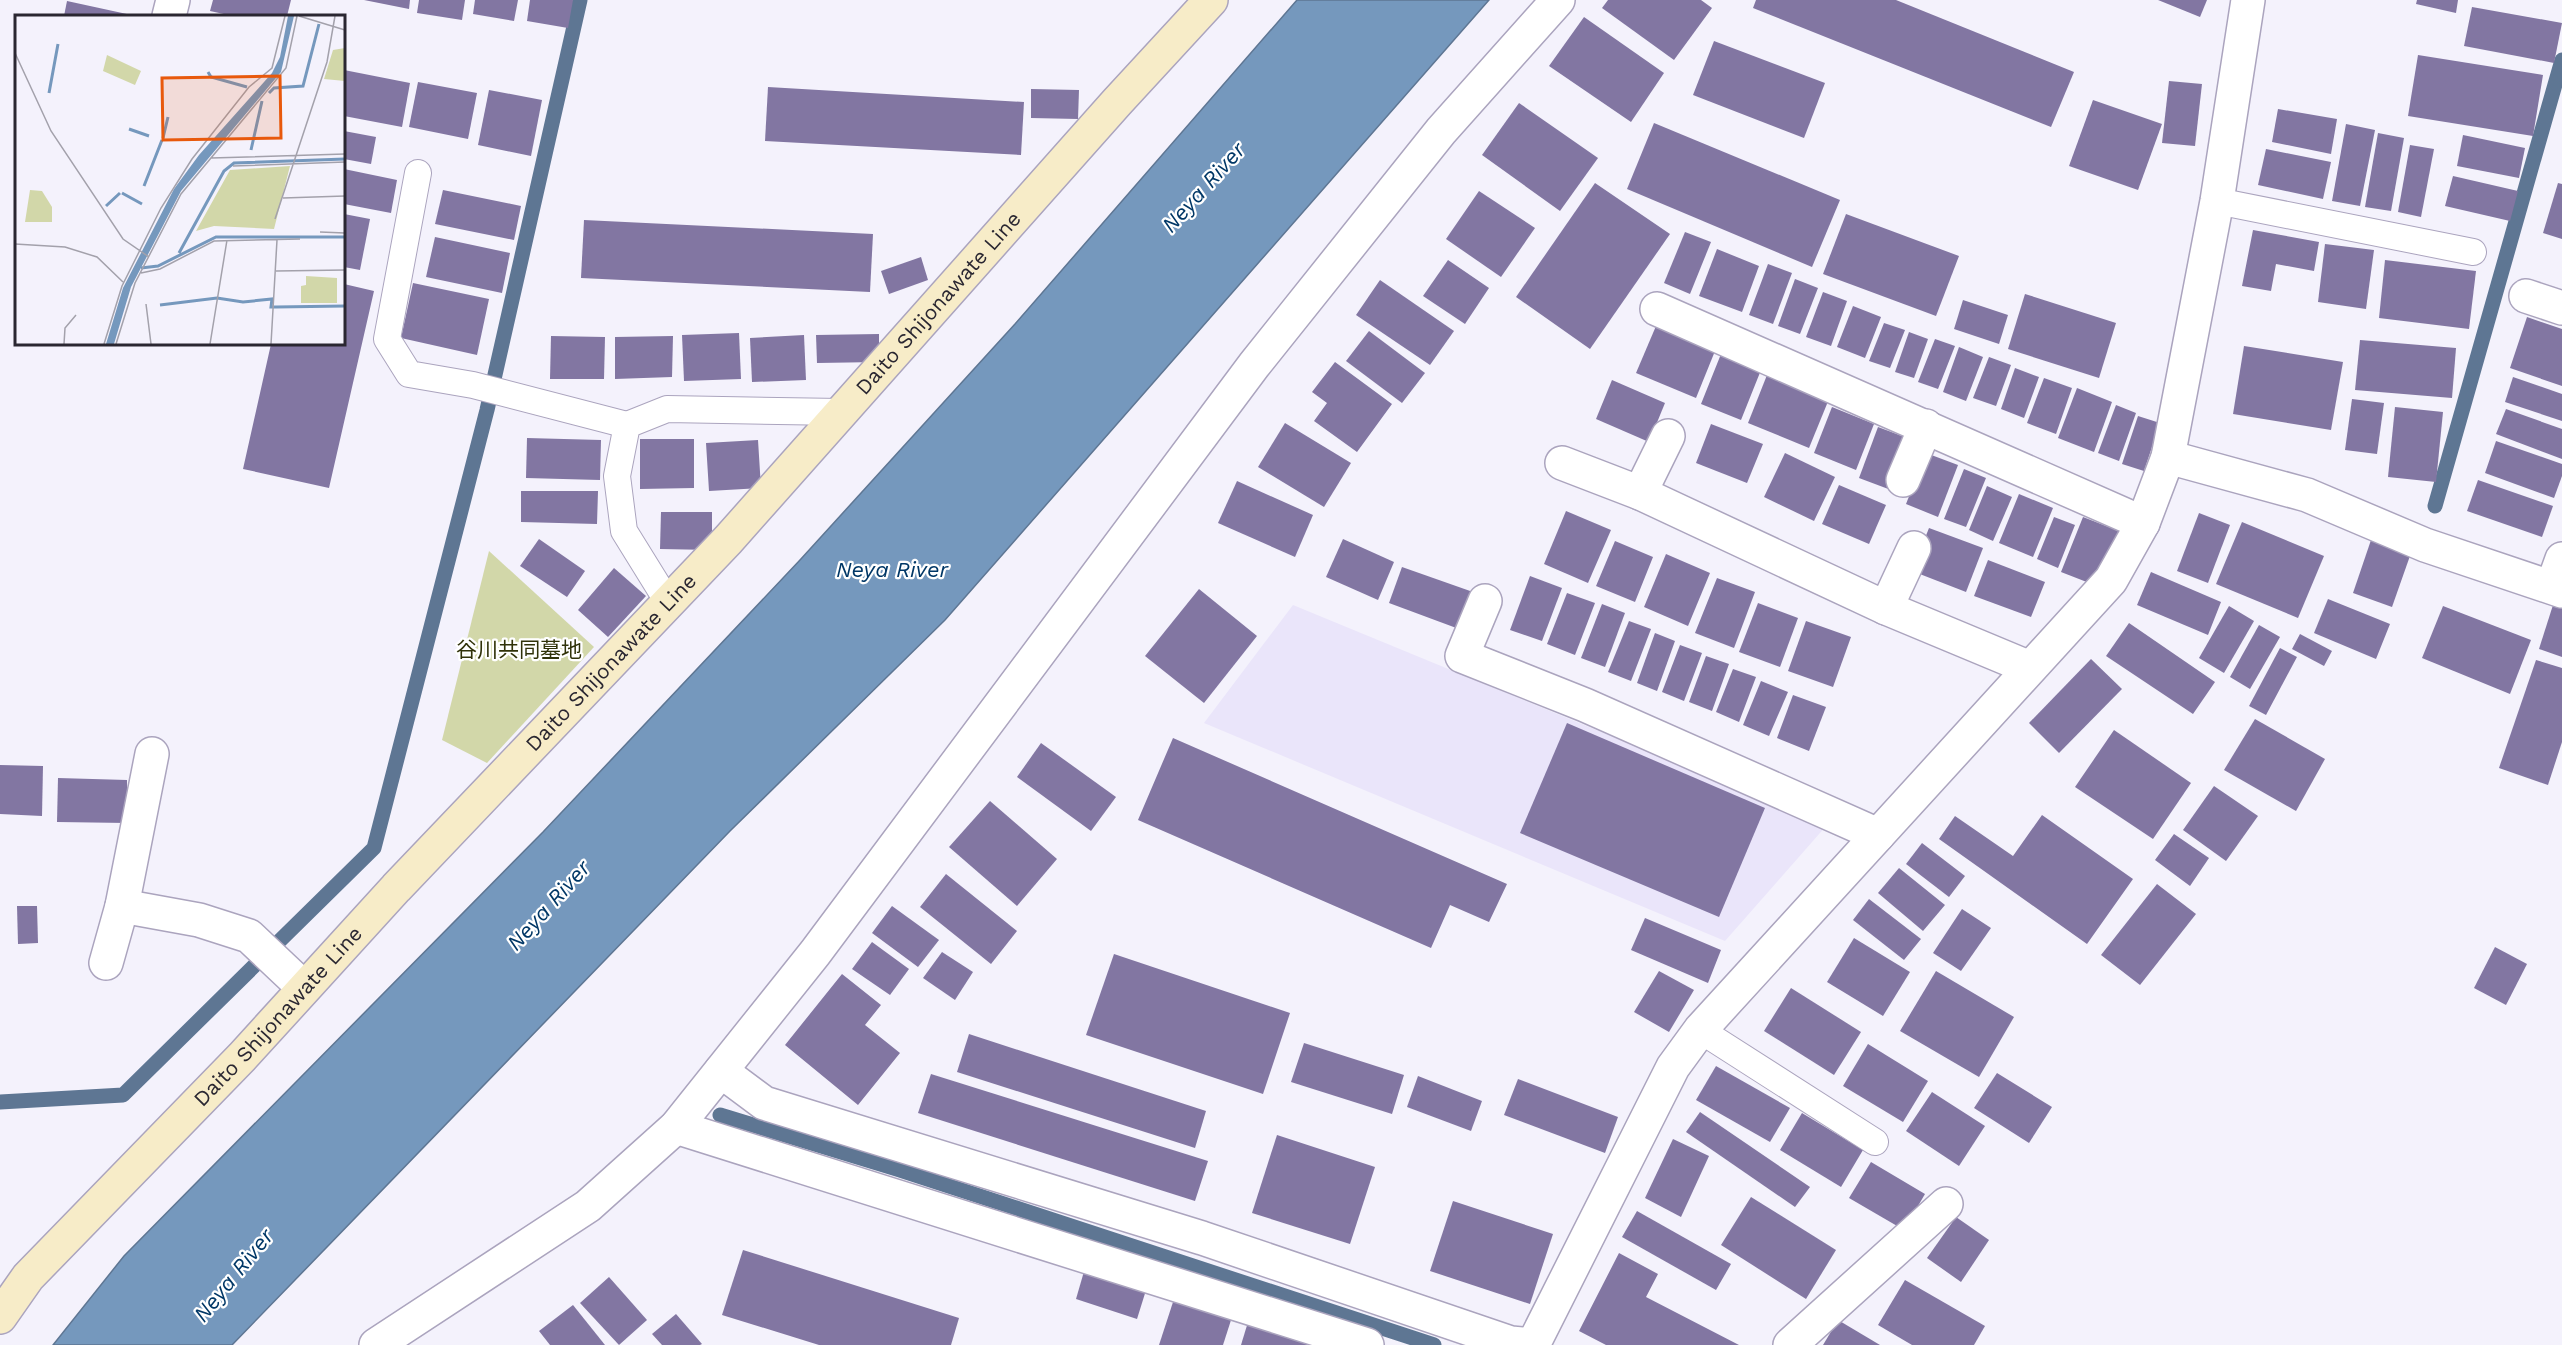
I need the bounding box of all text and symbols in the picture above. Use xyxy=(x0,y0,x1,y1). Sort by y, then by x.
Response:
inset map xyxy=(15,15,345,345)
water label: Neya River xyxy=(1157,136,1251,237)
street label: Daito Shijonawate Line xyxy=(850,206,1026,400)
water label: Neya River xyxy=(836,557,950,582)
street label: Daito Shijonawate Line xyxy=(520,568,701,756)
park label: 谷川共同墓地 xyxy=(456,637,582,662)
water label: Neya River xyxy=(502,854,596,955)
street label: Daito Shijonawate Line xyxy=(188,921,367,1111)
water label: Neya River xyxy=(188,1223,279,1327)

